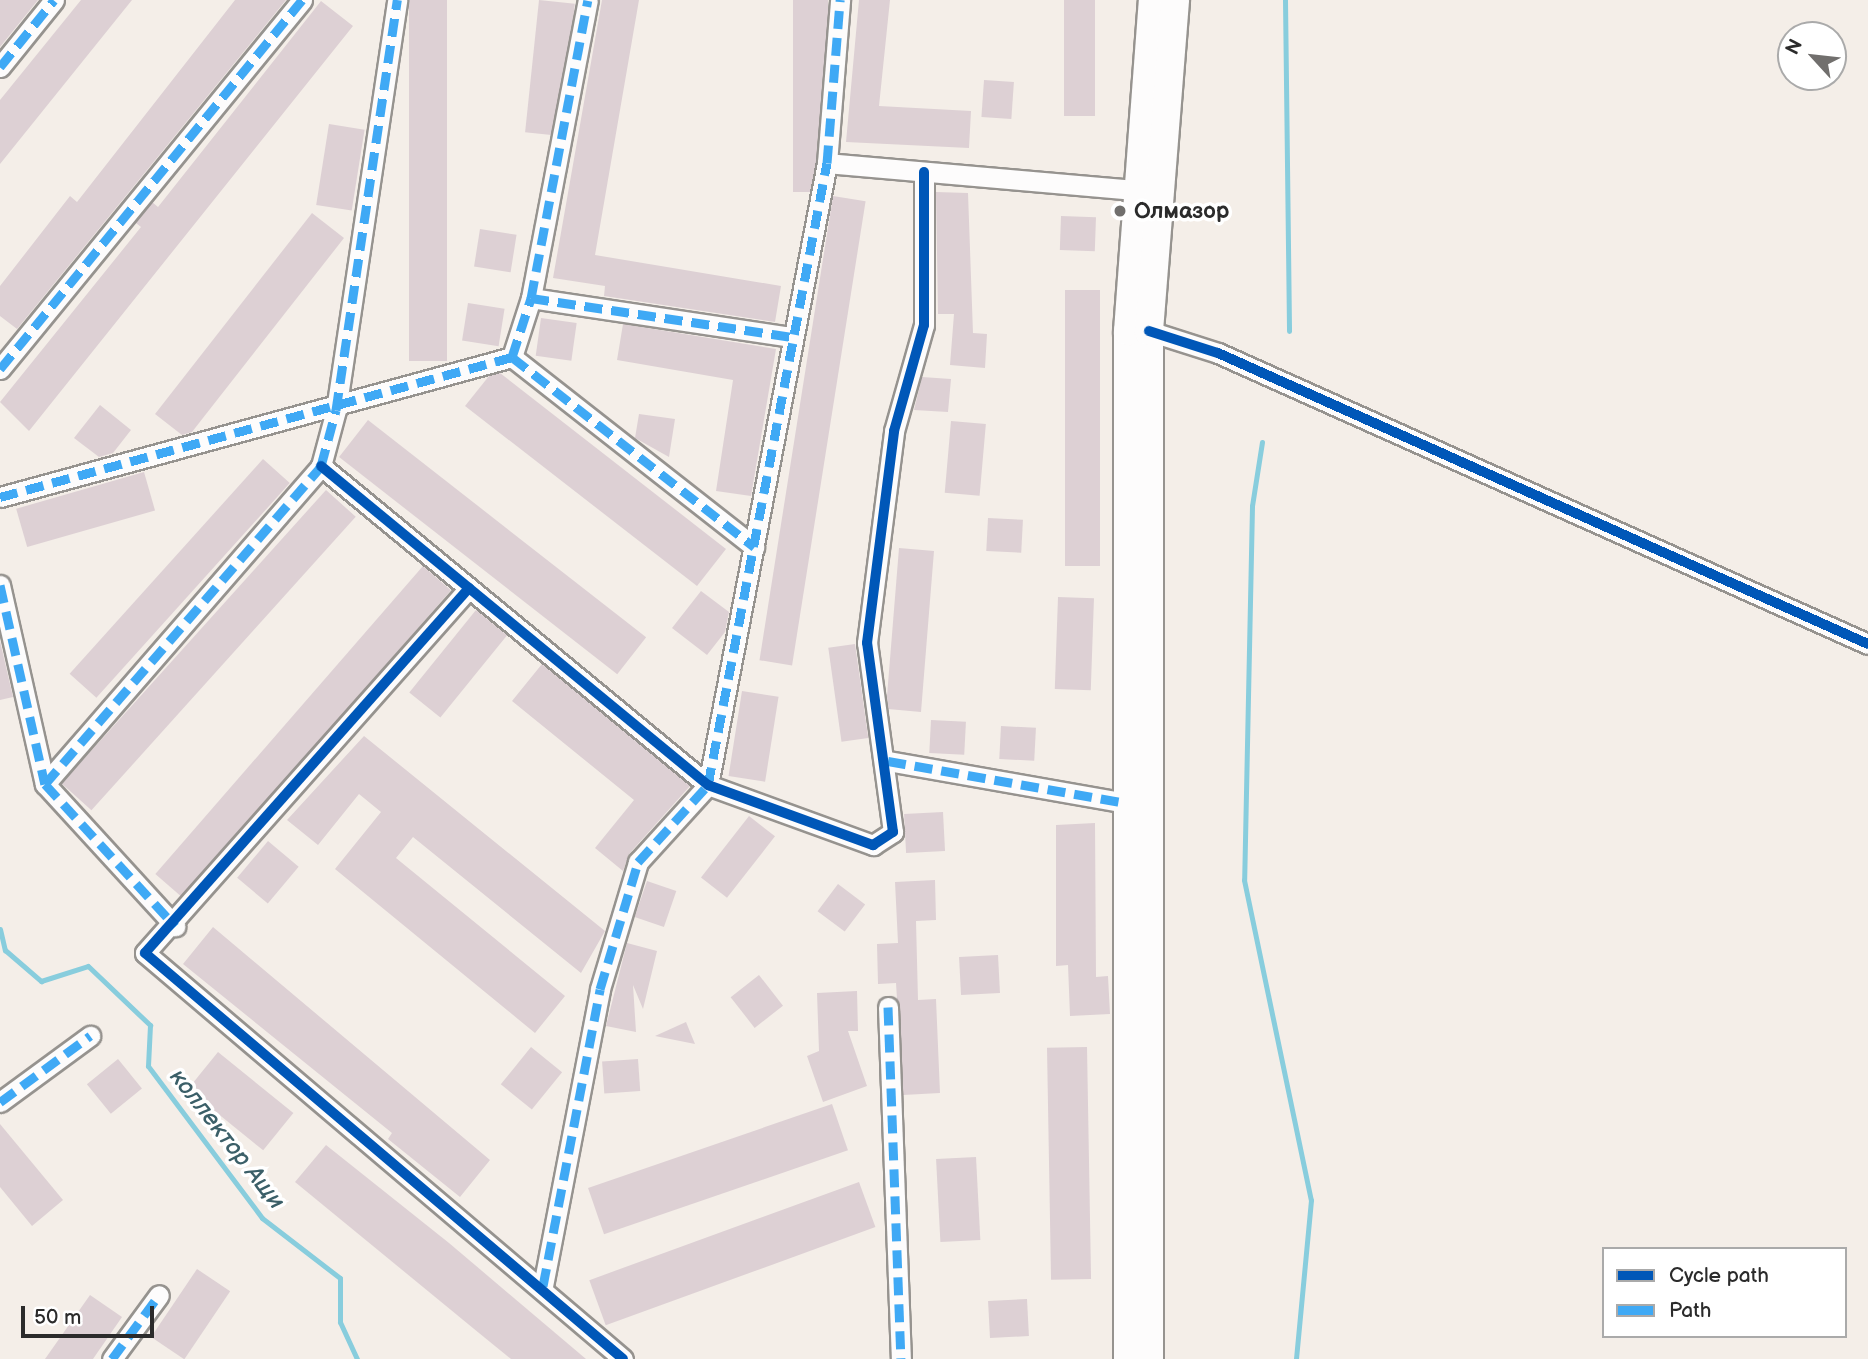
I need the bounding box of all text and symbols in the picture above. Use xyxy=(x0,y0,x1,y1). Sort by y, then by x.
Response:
north arrow xyxy=(1777,21,1847,91)
text: N xyxy=(1781,36,1808,59)
place label: Олмазор xyxy=(1134,197,1229,225)
marker: Олмазор xyxy=(1112,203,1128,219)
water label: коллектор Ащи xyxy=(163,1063,291,1215)
legend xyxy=(1602,1247,1847,1338)
text: Cycle path xyxy=(1669,1263,1769,1288)
scale bar xyxy=(24,1292,158,1336)
text: Path xyxy=(1669,1298,1711,1323)
text: 50 m xyxy=(34,1305,81,1330)

